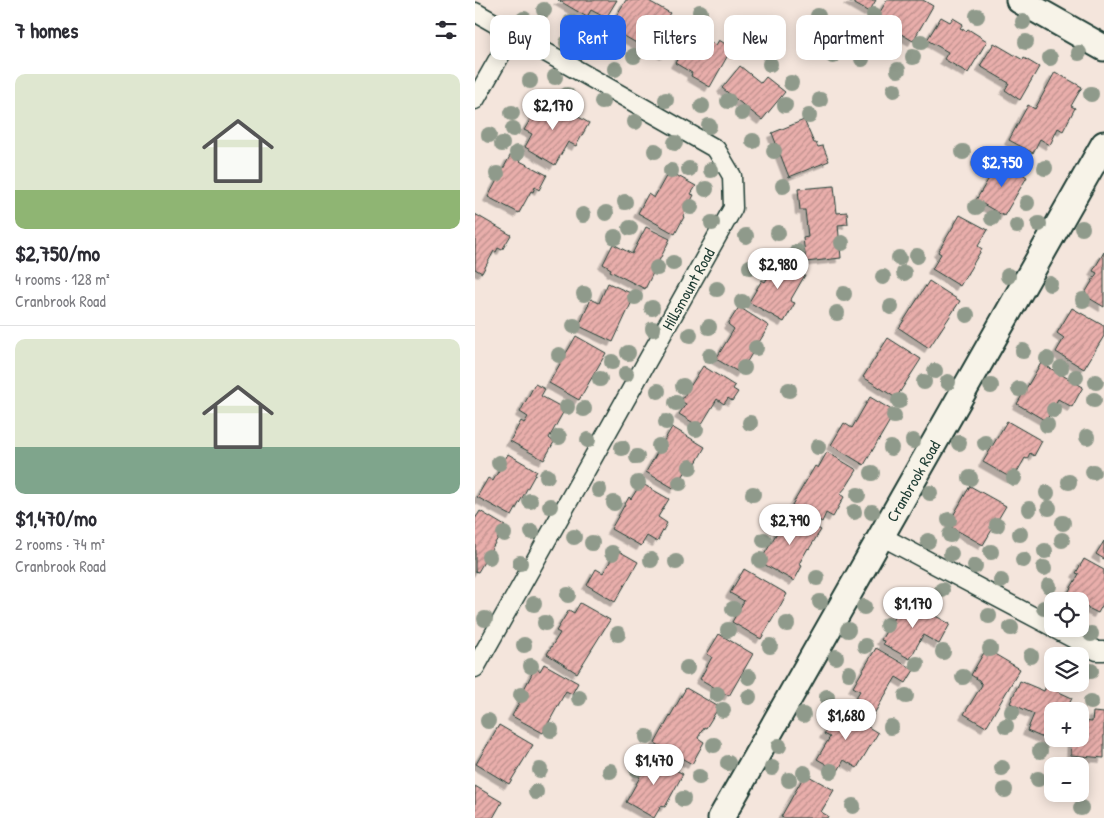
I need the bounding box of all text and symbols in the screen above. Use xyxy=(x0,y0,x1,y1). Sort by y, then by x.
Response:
chip: Buy xyxy=(490,15,550,60)
chip: Rent xyxy=(560,15,626,60)
chip: Filters xyxy=(636,15,714,60)
chip: New xyxy=(724,15,786,60)
chip: Apartment xyxy=(796,15,902,60)
text: 7 homes xyxy=(15,16,78,45)
icon: filters xyxy=(432,16,460,44)
pin: $2,170 xyxy=(512,88,594,131)
text: $2,170 xyxy=(533,94,573,116)
icon: home xyxy=(193,106,283,196)
pin: $2,750 xyxy=(961,146,1043,188)
text: $2,750 xyxy=(982,151,1022,173)
text: $2,750/mo xyxy=(15,239,100,268)
street label: Hillsmount Road xyxy=(656,244,720,334)
pin: $2,980 xyxy=(737,248,819,290)
text: $2,980 xyxy=(759,253,797,275)
text: 4 rooms · 128 m² xyxy=(15,268,110,290)
text: Cranbrook Road xyxy=(15,290,106,312)
icon: home xyxy=(193,372,283,462)
street label: Cranbrook Road xyxy=(881,436,945,526)
text: $1,470/mo xyxy=(15,504,97,533)
pin: $2,790 xyxy=(749,504,831,546)
text: $2,790 xyxy=(770,509,810,531)
text: 2 rooms · 74 m² xyxy=(15,533,105,555)
text: Cranbrook Road xyxy=(15,555,106,577)
pin: $1,170 xyxy=(872,586,954,629)
text: $1,170 xyxy=(894,592,932,614)
map controls xyxy=(1044,592,1089,802)
button: locate xyxy=(1044,592,1089,637)
button: layers xyxy=(1044,647,1089,692)
pin: $1,680 xyxy=(805,698,887,741)
button: + xyxy=(1044,702,1089,747)
text: $1,680 xyxy=(827,704,865,726)
pin: $1,470 xyxy=(613,744,695,786)
text: $1,470 xyxy=(635,749,673,771)
button: − xyxy=(1044,757,1089,802)

